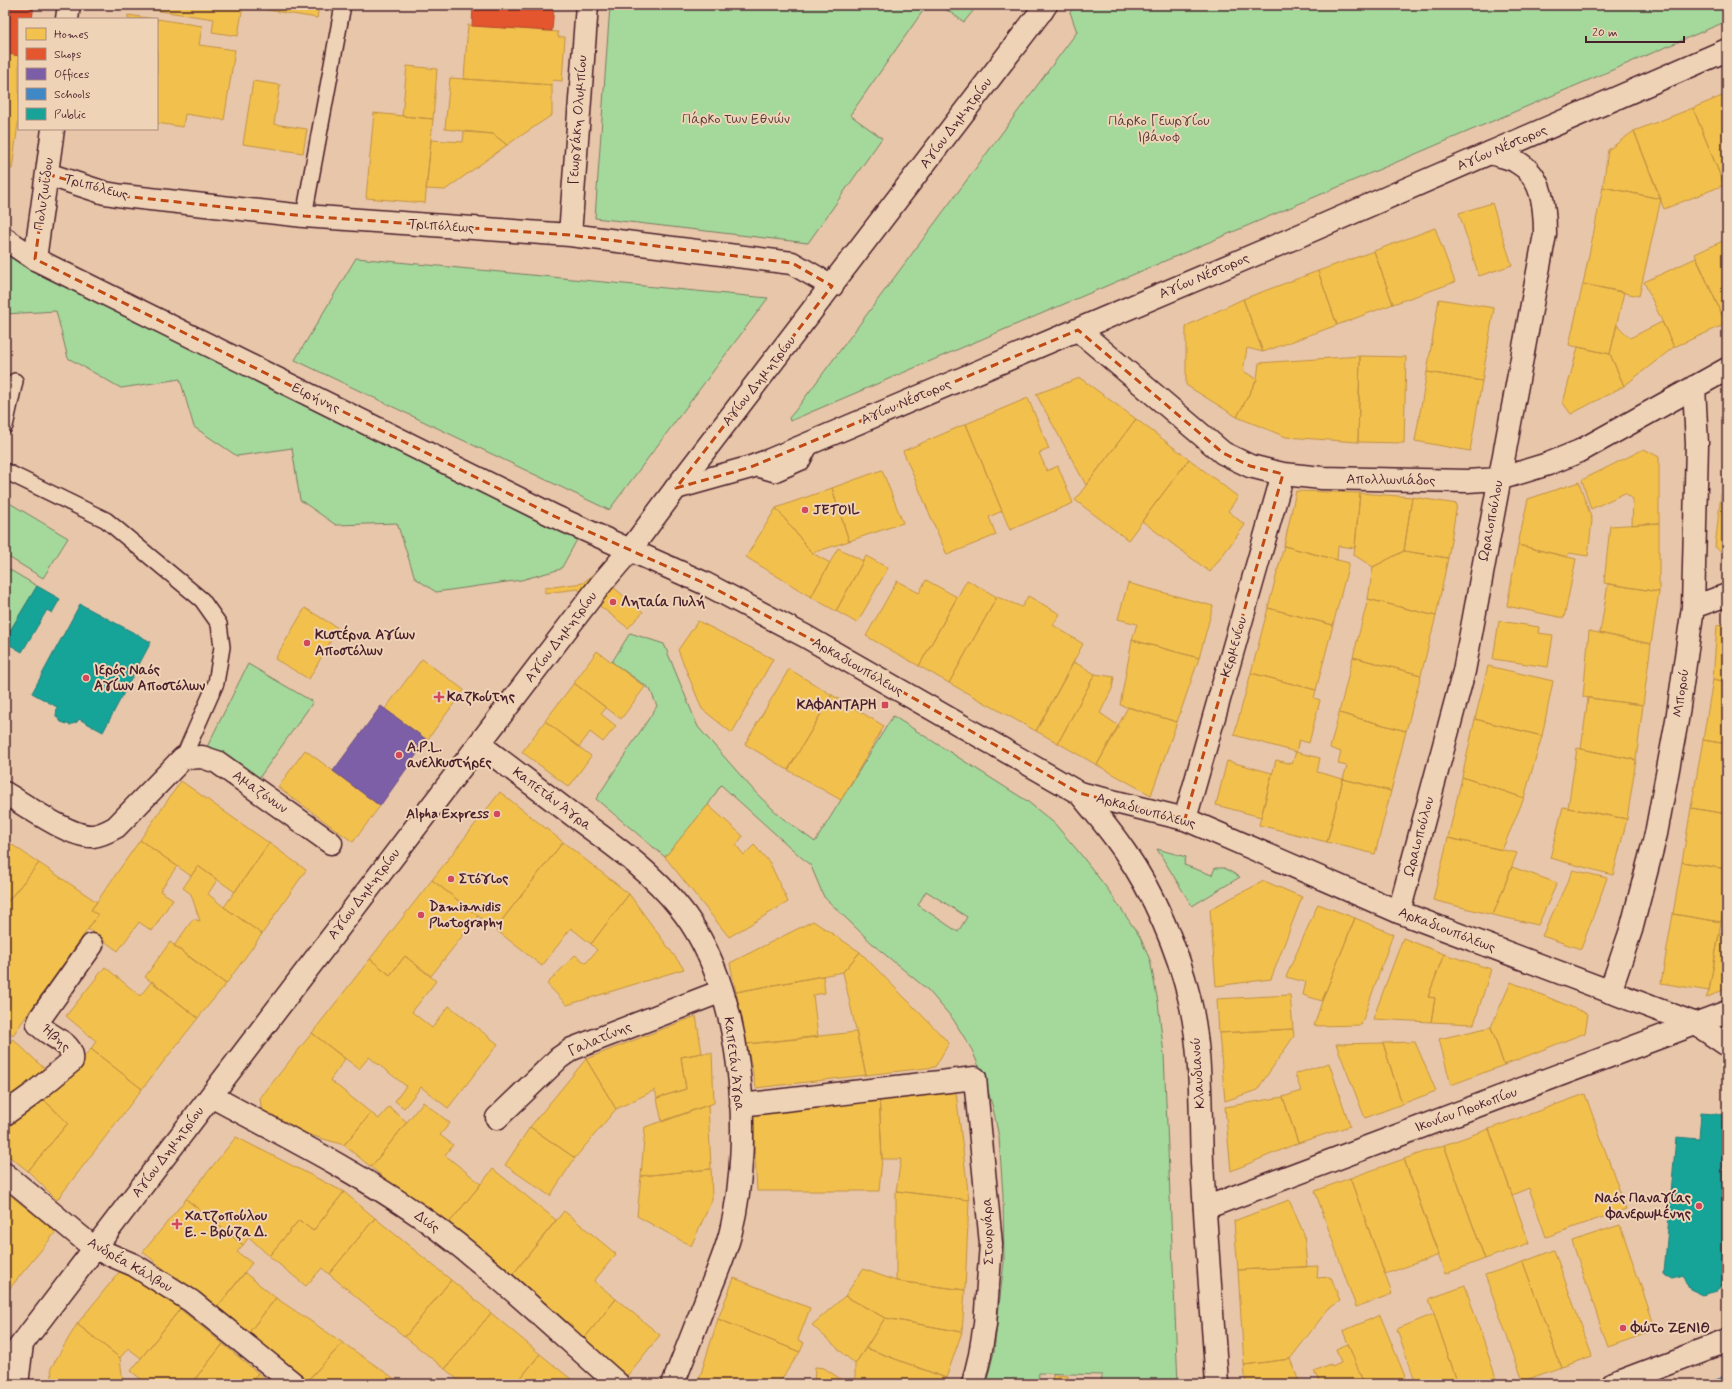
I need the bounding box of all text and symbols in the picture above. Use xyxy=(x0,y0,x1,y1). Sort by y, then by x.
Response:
legend xyxy=(18,18,158,130)
scale bar xyxy=(1586,18,1684,44)
text: 20 m xyxy=(1592,25,1618,41)
text: Homes xyxy=(54,27,89,43)
text: Shops xyxy=(54,47,81,63)
street label: Γεωργάκη Ολυμπίου xyxy=(564,55,592,185)
text: Offices xyxy=(54,67,89,83)
street label: Αγίου Δημητρίου xyxy=(916,74,996,172)
text: Schools xyxy=(54,87,90,103)
text: Public xyxy=(54,107,86,123)
park label: Πάρκο των Εθνών xyxy=(682,110,790,128)
park label: Πάρκο Γεωργίου Ιβάνοφ xyxy=(1108,112,1210,146)
street label: Αγίου Νέστορος xyxy=(1454,120,1550,175)
street label: Πολυζωΐδου xyxy=(30,156,58,232)
street label: Τριπόλεως xyxy=(62,170,130,204)
street label: Τριπόλεως xyxy=(407,215,475,237)
street label: Αγίου Νέστορος xyxy=(1156,248,1252,303)
street label: Αγίου Δημητρίου xyxy=(718,332,800,430)
street label: Αγίου Νέστορος xyxy=(858,374,954,429)
street label: Ειρήνης xyxy=(289,379,343,417)
street label: Απολλωνιάδος xyxy=(1346,470,1436,490)
street label: Ωραιοπούλου xyxy=(1474,479,1508,563)
place label: JETOIL xyxy=(813,501,861,519)
marker: JETOIL xyxy=(800,505,810,515)
street label: Αγίου Δημητρίου xyxy=(521,588,601,686)
place label: Ληταία Πυλή xyxy=(621,593,705,611)
marker: Ληταία Πυλή xyxy=(608,597,618,607)
street label: Κερμενίου xyxy=(1217,615,1251,679)
place label: Κιστέρνα Αγίων Αποστόλων xyxy=(315,625,416,660)
street label: Αρκαδιουπόλεως xyxy=(809,634,907,700)
marker: Κιστέρνα Αγίων Αποστόλων xyxy=(302,638,312,648)
place label: Ιερός Ναός Αγίων Αποστόλων xyxy=(94,661,206,695)
street label: Μπορού xyxy=(1669,667,1693,719)
marker: Ιερός Ναός Αγίων Αποστόλων xyxy=(81,673,91,683)
place label: Καζκούτης xyxy=(447,688,515,706)
marker: Καζκούτης xyxy=(434,692,444,702)
place label: ΚΑΦΑΝΤΑΡΗ xyxy=(797,696,877,714)
marker: ΚΑΦΑΝΤΑΡΗ xyxy=(880,700,890,710)
place label: A.P.L. ανελκυστήρες xyxy=(407,738,492,772)
marker: A.P.L. ανελκυστήρες xyxy=(394,750,404,760)
street label: Καπετάν Άγρα xyxy=(509,763,595,835)
street label: Αμαζόνων xyxy=(229,766,291,818)
street label: Αρκαδιουπόλεως xyxy=(1094,789,1198,833)
street label: Ωραιοπούλου xyxy=(1400,795,1438,879)
place label: Alpha Express xyxy=(406,805,490,823)
marker: Alpha Express xyxy=(492,809,502,819)
street label: Αγίου Δημητρίου xyxy=(324,845,404,943)
place label: Στόγιος xyxy=(459,870,508,888)
marker: Στόγιος xyxy=(446,874,456,884)
place label: Damianidis Photography xyxy=(429,898,503,935)
street label: Αρκαδιουπόλεως xyxy=(1396,903,1498,957)
marker: Damianidis Photography xyxy=(416,910,426,920)
street label: Καπετάν Άγρα xyxy=(719,1016,749,1112)
street label: Γαλατίνης xyxy=(566,1018,634,1060)
street label: Ήβης xyxy=(38,1020,74,1056)
street label: Κλαυδιανού xyxy=(1187,1037,1209,1109)
street label: Ικονίου Προκοπίου xyxy=(1412,1083,1520,1137)
street label: Αγίου Δημητρίου xyxy=(128,1103,208,1201)
place label: Ναός Παναγίας Φανερωμένης xyxy=(1595,1189,1691,1223)
street label: Στουρνάρα xyxy=(978,1197,998,1265)
marker: Ναός Παναγίας Φανερωμένης xyxy=(1694,1201,1704,1211)
place label: Χατζοπούλου Ε. - Βρύζα Δ. xyxy=(185,1207,268,1241)
street label: Διός xyxy=(411,1207,443,1237)
marker: Χατζοπούλου Ε. - Βρύζα Δ. xyxy=(172,1219,182,1229)
street label: Ανδρέα Κάλβου xyxy=(84,1233,176,1297)
place label: Φώτο ΖΕΝΙΘ xyxy=(1630,1319,1710,1337)
marker: Φώτο ΖΕΝΙΘ xyxy=(1618,1323,1628,1333)

